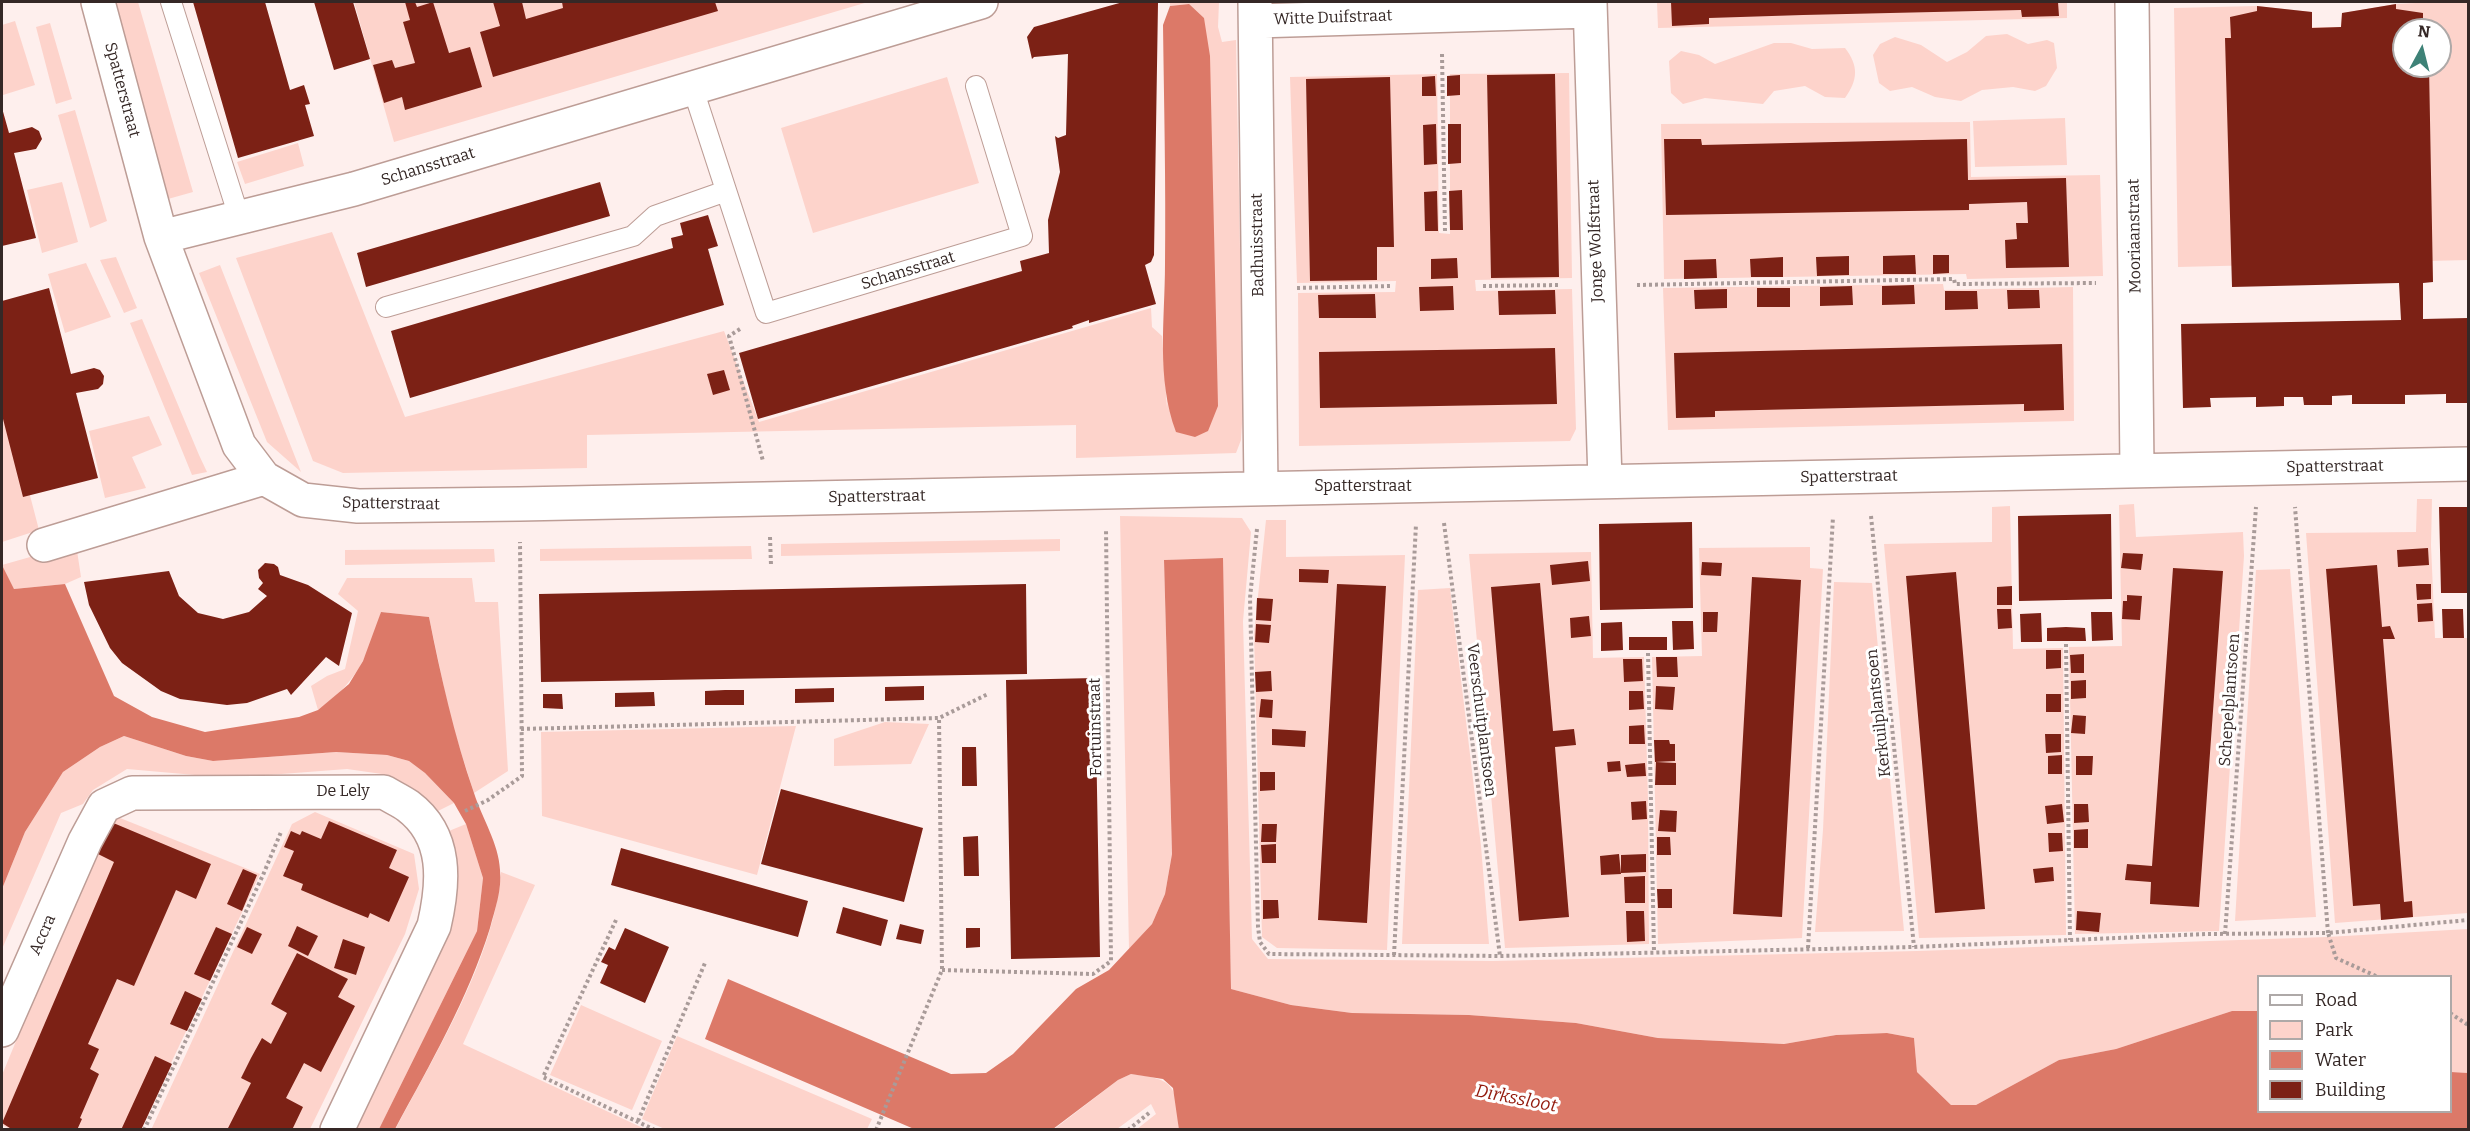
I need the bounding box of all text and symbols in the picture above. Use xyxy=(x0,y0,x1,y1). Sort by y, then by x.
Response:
street label: Witte Duifstraat xyxy=(1273,6,1393,30)
north arrow xyxy=(2392,18,2452,78)
text: N xyxy=(2417,21,2431,42)
street label: Spatterstraat xyxy=(100,40,144,140)
street label: Schansstraat xyxy=(379,144,477,190)
street label: Mooriaanstraat xyxy=(2124,178,2146,294)
street label: Jonge Wolfstraat xyxy=(1584,179,1608,303)
street label: Badhuisstraat xyxy=(1247,193,1269,297)
street label: Schansstraat xyxy=(859,248,957,294)
street label: Spatterstraat xyxy=(2286,457,2384,477)
street label: Spatterstraat xyxy=(1800,467,1898,487)
street label: Spatterstraat xyxy=(1314,477,1412,497)
street label: Spatterstraat xyxy=(828,487,926,507)
street label: Spatterstraat xyxy=(342,494,440,514)
street label: Schepelplantsoen xyxy=(2216,633,2244,767)
street label: Veerschuitplantsoen xyxy=(1462,642,1500,798)
street label: Kerkuilplantsoen xyxy=(1863,648,1895,778)
street label: Fortuinstraat xyxy=(1086,678,1106,776)
street label: De Lely xyxy=(316,782,370,802)
street label: Accra xyxy=(26,912,60,958)
legend xyxy=(2257,975,2452,1113)
text: Road xyxy=(2315,989,2357,1011)
text: Park xyxy=(2315,1019,2353,1041)
text: Water xyxy=(2315,1049,2366,1071)
text: Building xyxy=(2315,1079,2386,1101)
water label: Dirkssloot xyxy=(1473,1081,1559,1117)

